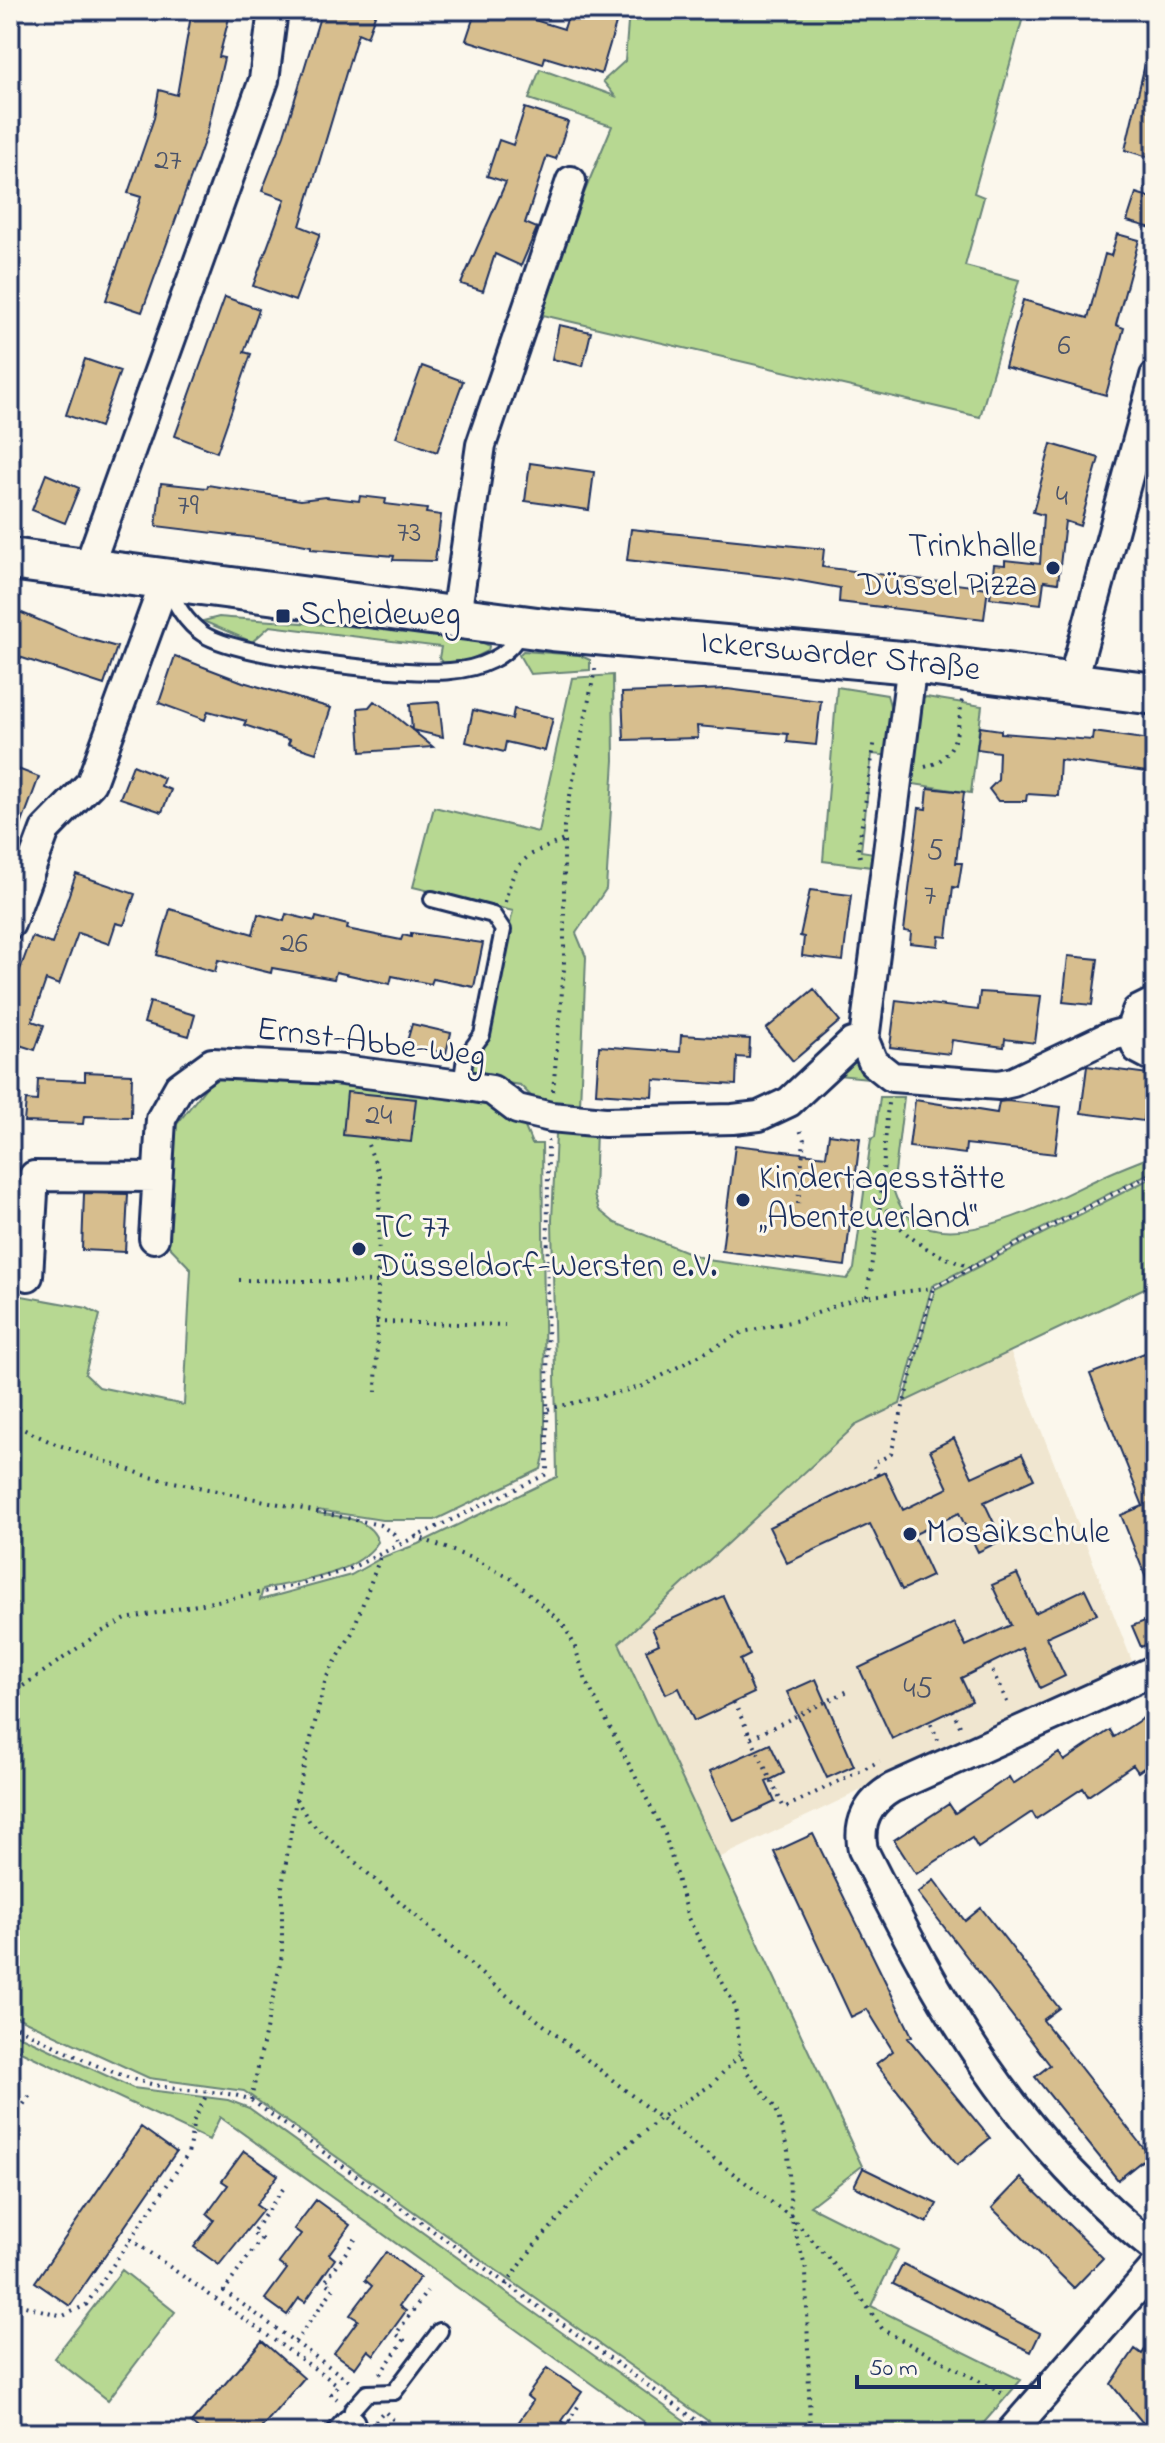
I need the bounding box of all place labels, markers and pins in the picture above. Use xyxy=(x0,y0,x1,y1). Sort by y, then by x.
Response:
place label: Trinkhalle Düssel Pizza xyxy=(857,523,1038,612)
marker: Trinkhalle Düssel Pizza xyxy=(1044,559,1062,577)
place label: Scheideweg xyxy=(299,591,461,641)
marker: Scheideweg xyxy=(274,607,292,625)
place label: Kindertagesstätte „Abenteuerland“ xyxy=(759,1155,1006,1244)
marker: Kindertagesstätte „Abenteuerland“ xyxy=(734,1191,752,1209)
place label: TC 77 Düsseldorf-Wersten e.V. xyxy=(374,1204,717,1293)
marker: TC 77 Düsseldorf-Wersten e.V. xyxy=(350,1240,368,1258)
place label: Mosaikschule xyxy=(926,1509,1111,1559)
marker: Mosaikschule xyxy=(901,1525,919,1543)

